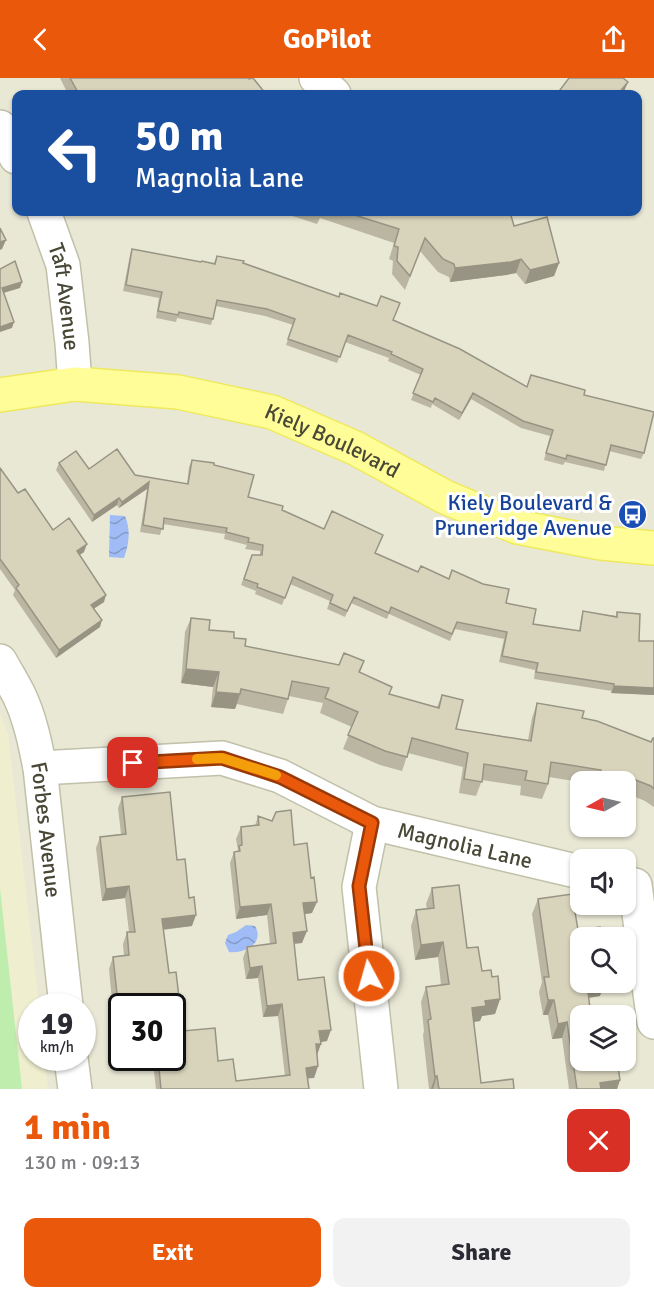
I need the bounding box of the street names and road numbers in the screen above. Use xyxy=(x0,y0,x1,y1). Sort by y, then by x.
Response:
street label: Taft Avenue xyxy=(43,239,86,351)
street label: Kiely Boulevard xyxy=(261,397,405,483)
street label: Forbes Avenue xyxy=(26,759,68,899)
street label: Magnolia Lane xyxy=(395,816,535,874)

